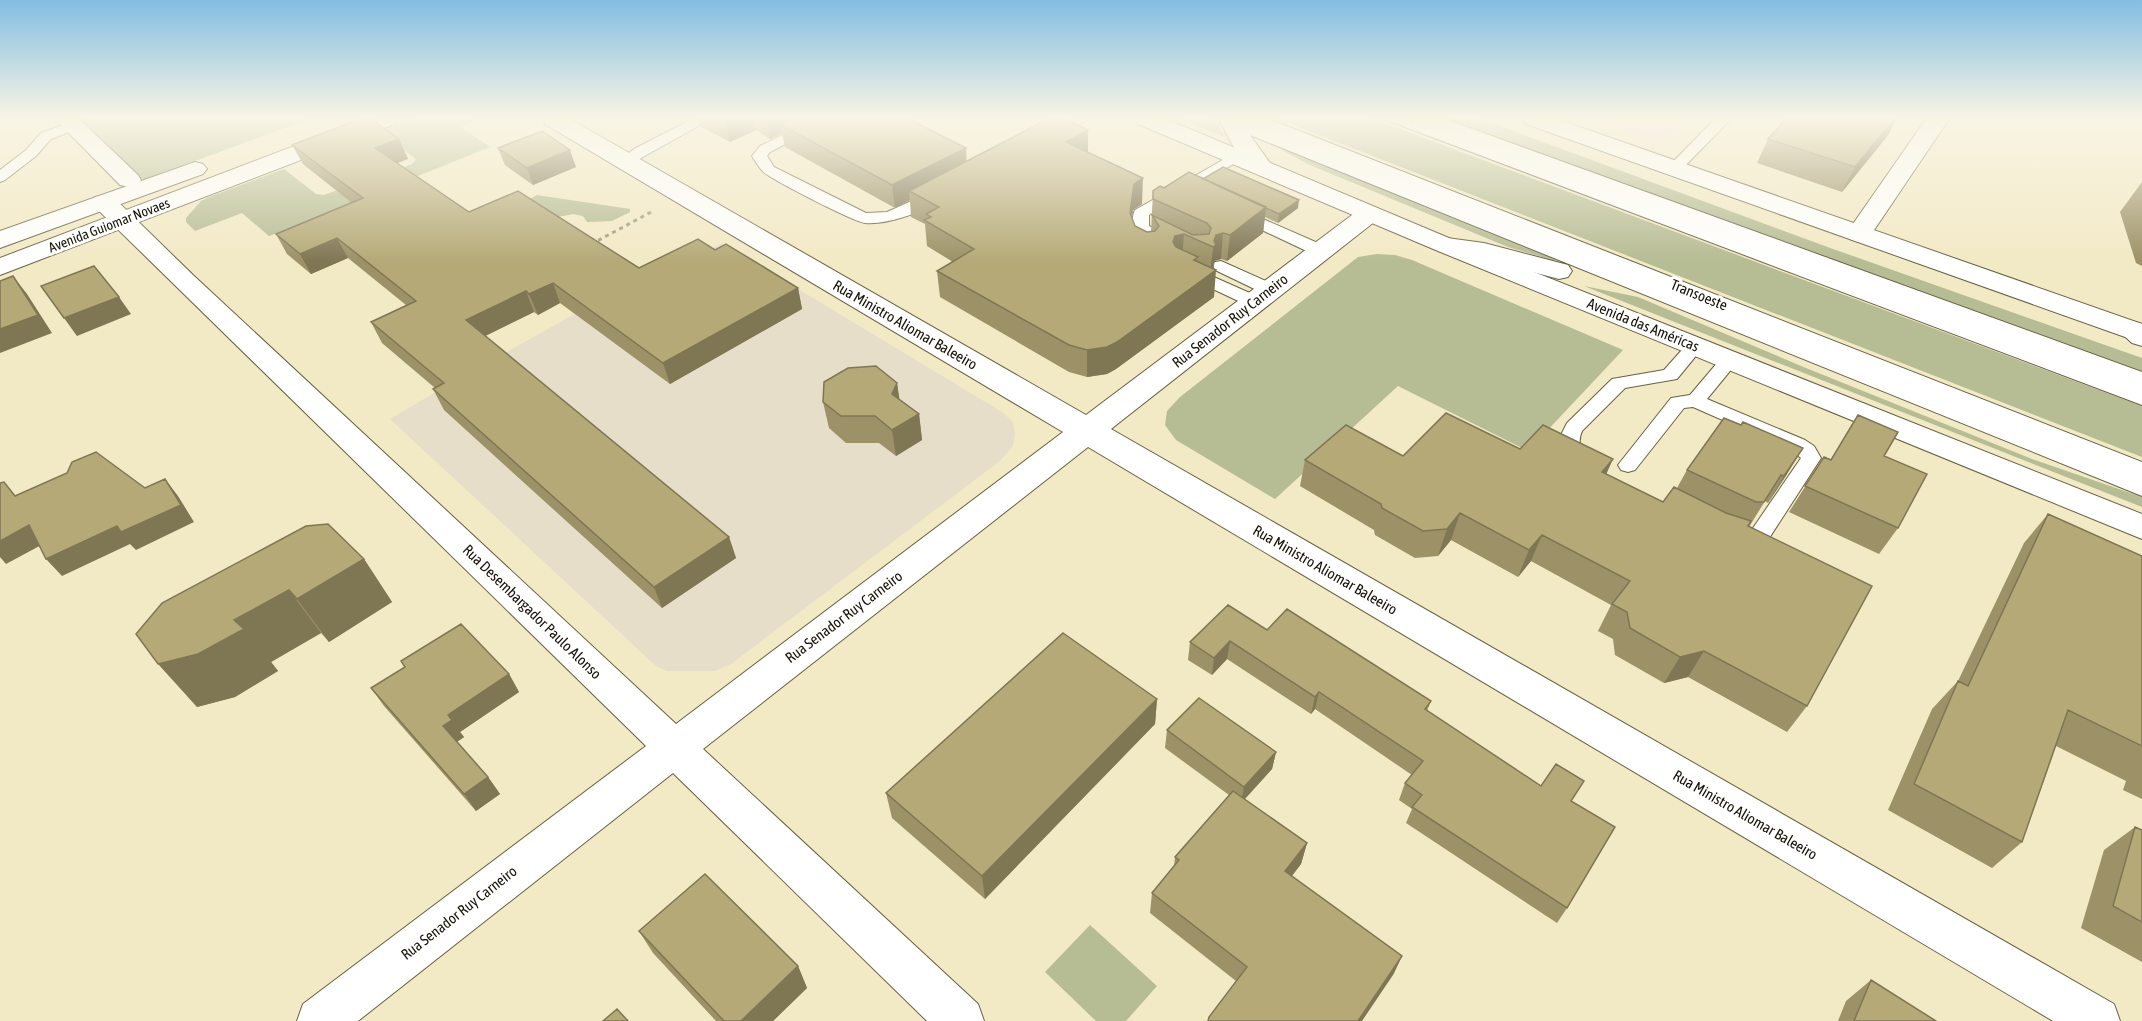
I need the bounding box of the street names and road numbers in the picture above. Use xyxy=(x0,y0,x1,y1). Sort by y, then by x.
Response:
street label: Avenida Guiomar Novaes xyxy=(46,194,172,256)
street label: Rua Senador Ruy Carneiro xyxy=(1169,270,1291,371)
street label: Rua Ministro Aliomar Baleeiro xyxy=(830,276,980,373)
street label: Transoeste xyxy=(1668,276,1730,314)
street label: Avenida das Américas xyxy=(1585,294,1702,355)
street label: Rua Ministro Aliomar Baleeiro xyxy=(1250,521,1400,618)
street label: Rua Desembargador Paulo Alonso xyxy=(460,541,605,682)
street label: Rua Senador Ruy Carneiro xyxy=(782,567,905,666)
street label: Rua Ministro Aliomar Baleeiro xyxy=(1670,766,1820,863)
street label: Rua Senador Ruy Carneiro xyxy=(398,862,520,963)

